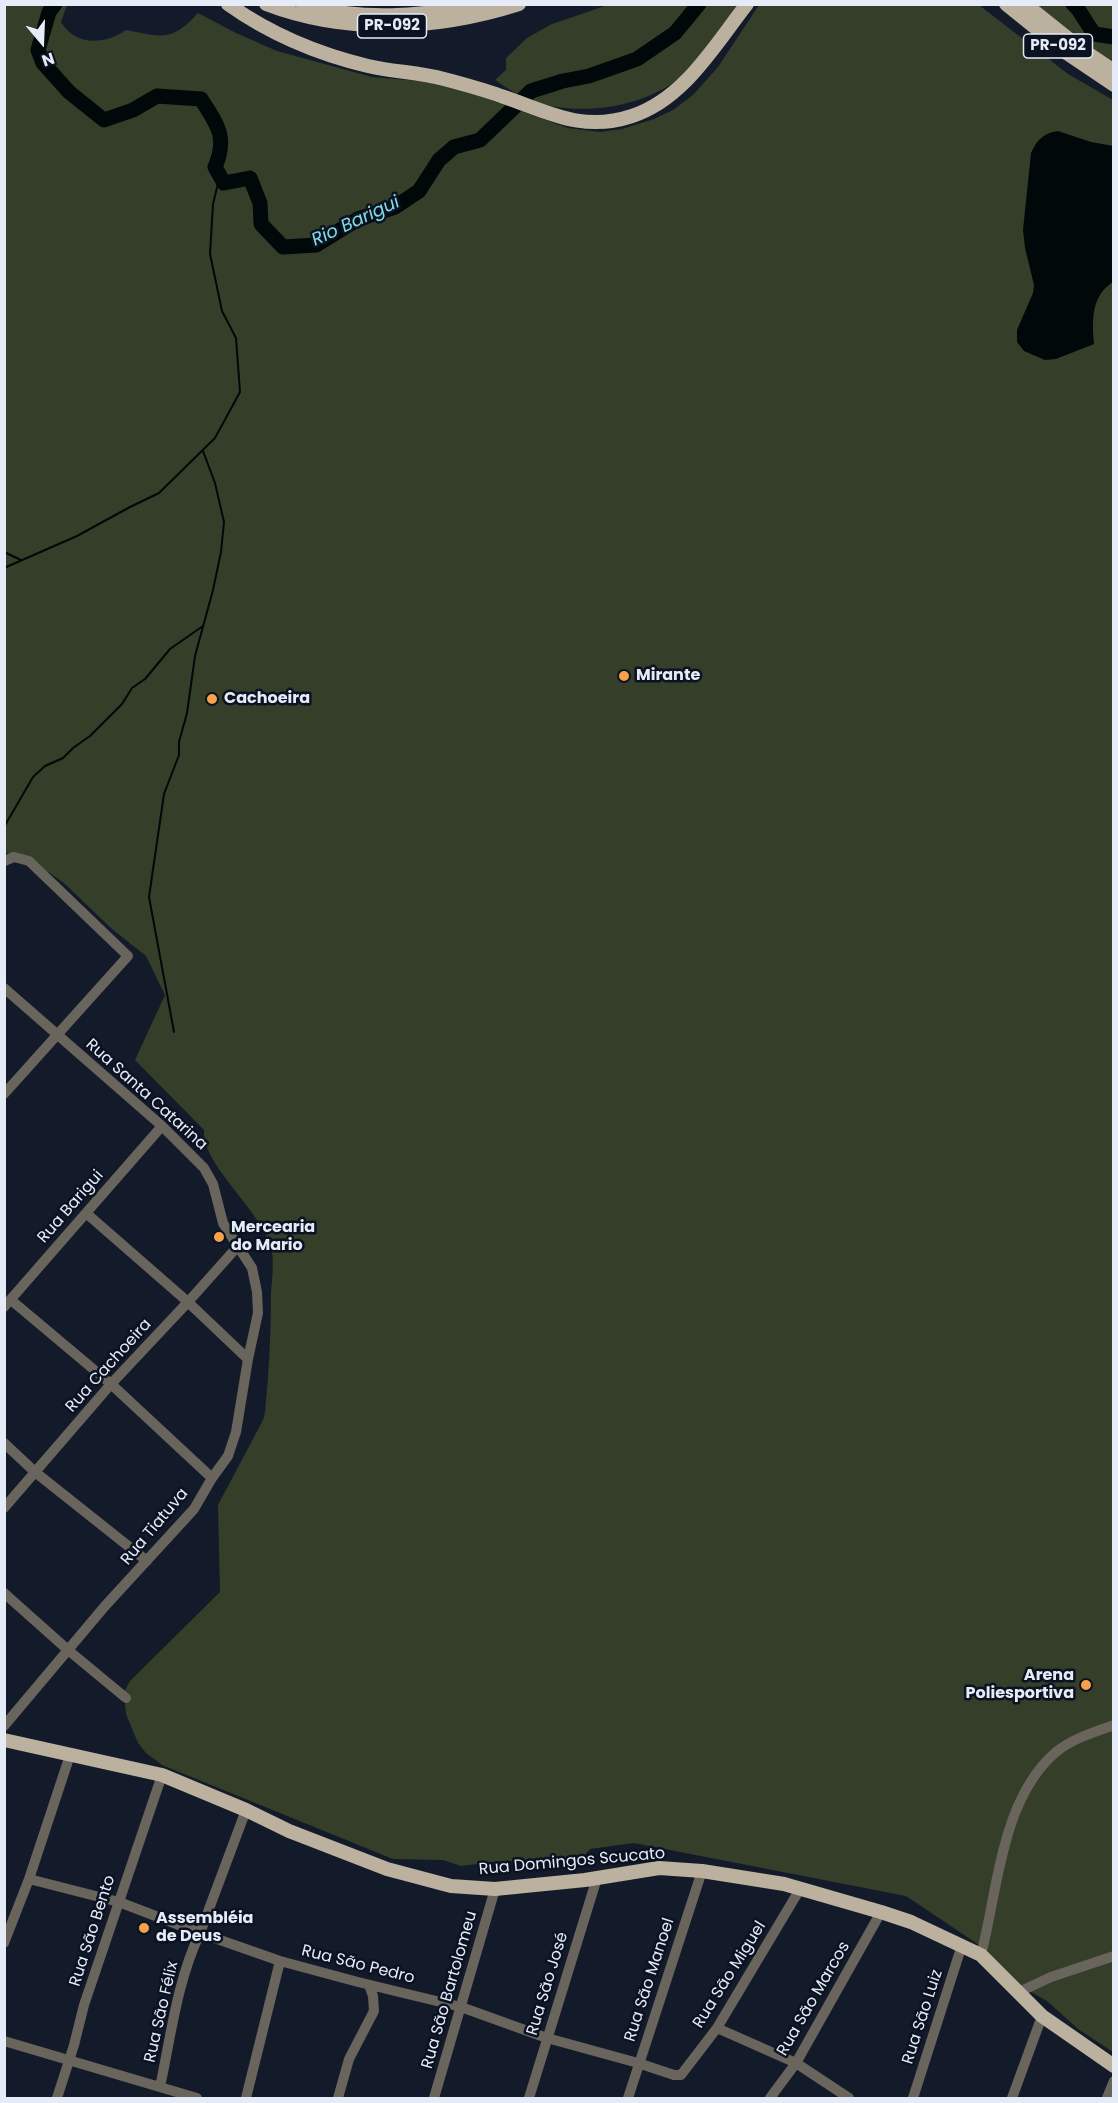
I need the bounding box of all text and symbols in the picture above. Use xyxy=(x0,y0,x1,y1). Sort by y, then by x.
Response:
north arrow xyxy=(12,12,72,72)
road number: PR-092 xyxy=(358,14,426,38)
road number: PR-092 xyxy=(1024,34,1092,58)
text: N xyxy=(39,47,57,72)
water label: Rio Barigui xyxy=(309,192,403,252)
place label: Mirante xyxy=(636,666,700,686)
marker: Mirante xyxy=(617,669,631,683)
place label: Cachoeira xyxy=(224,689,310,709)
marker: Cachoeira xyxy=(205,692,219,706)
street label: Rua Santa Catarina xyxy=(81,1035,211,1155)
street label: Rua Barigui xyxy=(34,1167,108,1247)
place label: Mercearia do Mario xyxy=(231,1218,315,1256)
marker: Mercearia do Mario xyxy=(212,1230,226,1244)
street label: Rua Cachoeira xyxy=(62,1315,156,1417)
street label: Rua Tiatuva xyxy=(117,1485,193,1569)
place label: Arena Poliesportiva xyxy=(966,1666,1074,1704)
marker: Arena Poliesportiva xyxy=(1079,1678,1093,1692)
street label: Rua Domingos Scucato xyxy=(478,1844,666,1880)
street label: Rua São Bento xyxy=(66,1873,120,1989)
place label: Assembléia de Deus xyxy=(156,1909,253,1947)
street label: Rua São Bartolomeu xyxy=(418,1909,482,2071)
street label: Rua São Manoel xyxy=(621,1916,679,2044)
street label: Rua São Miguel xyxy=(689,1918,771,2032)
marker: Assembléia de Deus xyxy=(137,1921,151,1935)
street label: Rua São José xyxy=(523,1930,573,2038)
street label: Rua São Marcos xyxy=(774,1938,854,2060)
street label: Rua São Pedro xyxy=(299,1942,417,1988)
street label: Rua São Félix xyxy=(141,1960,183,2064)
street label: Rua São Luiz xyxy=(899,1967,947,2067)

